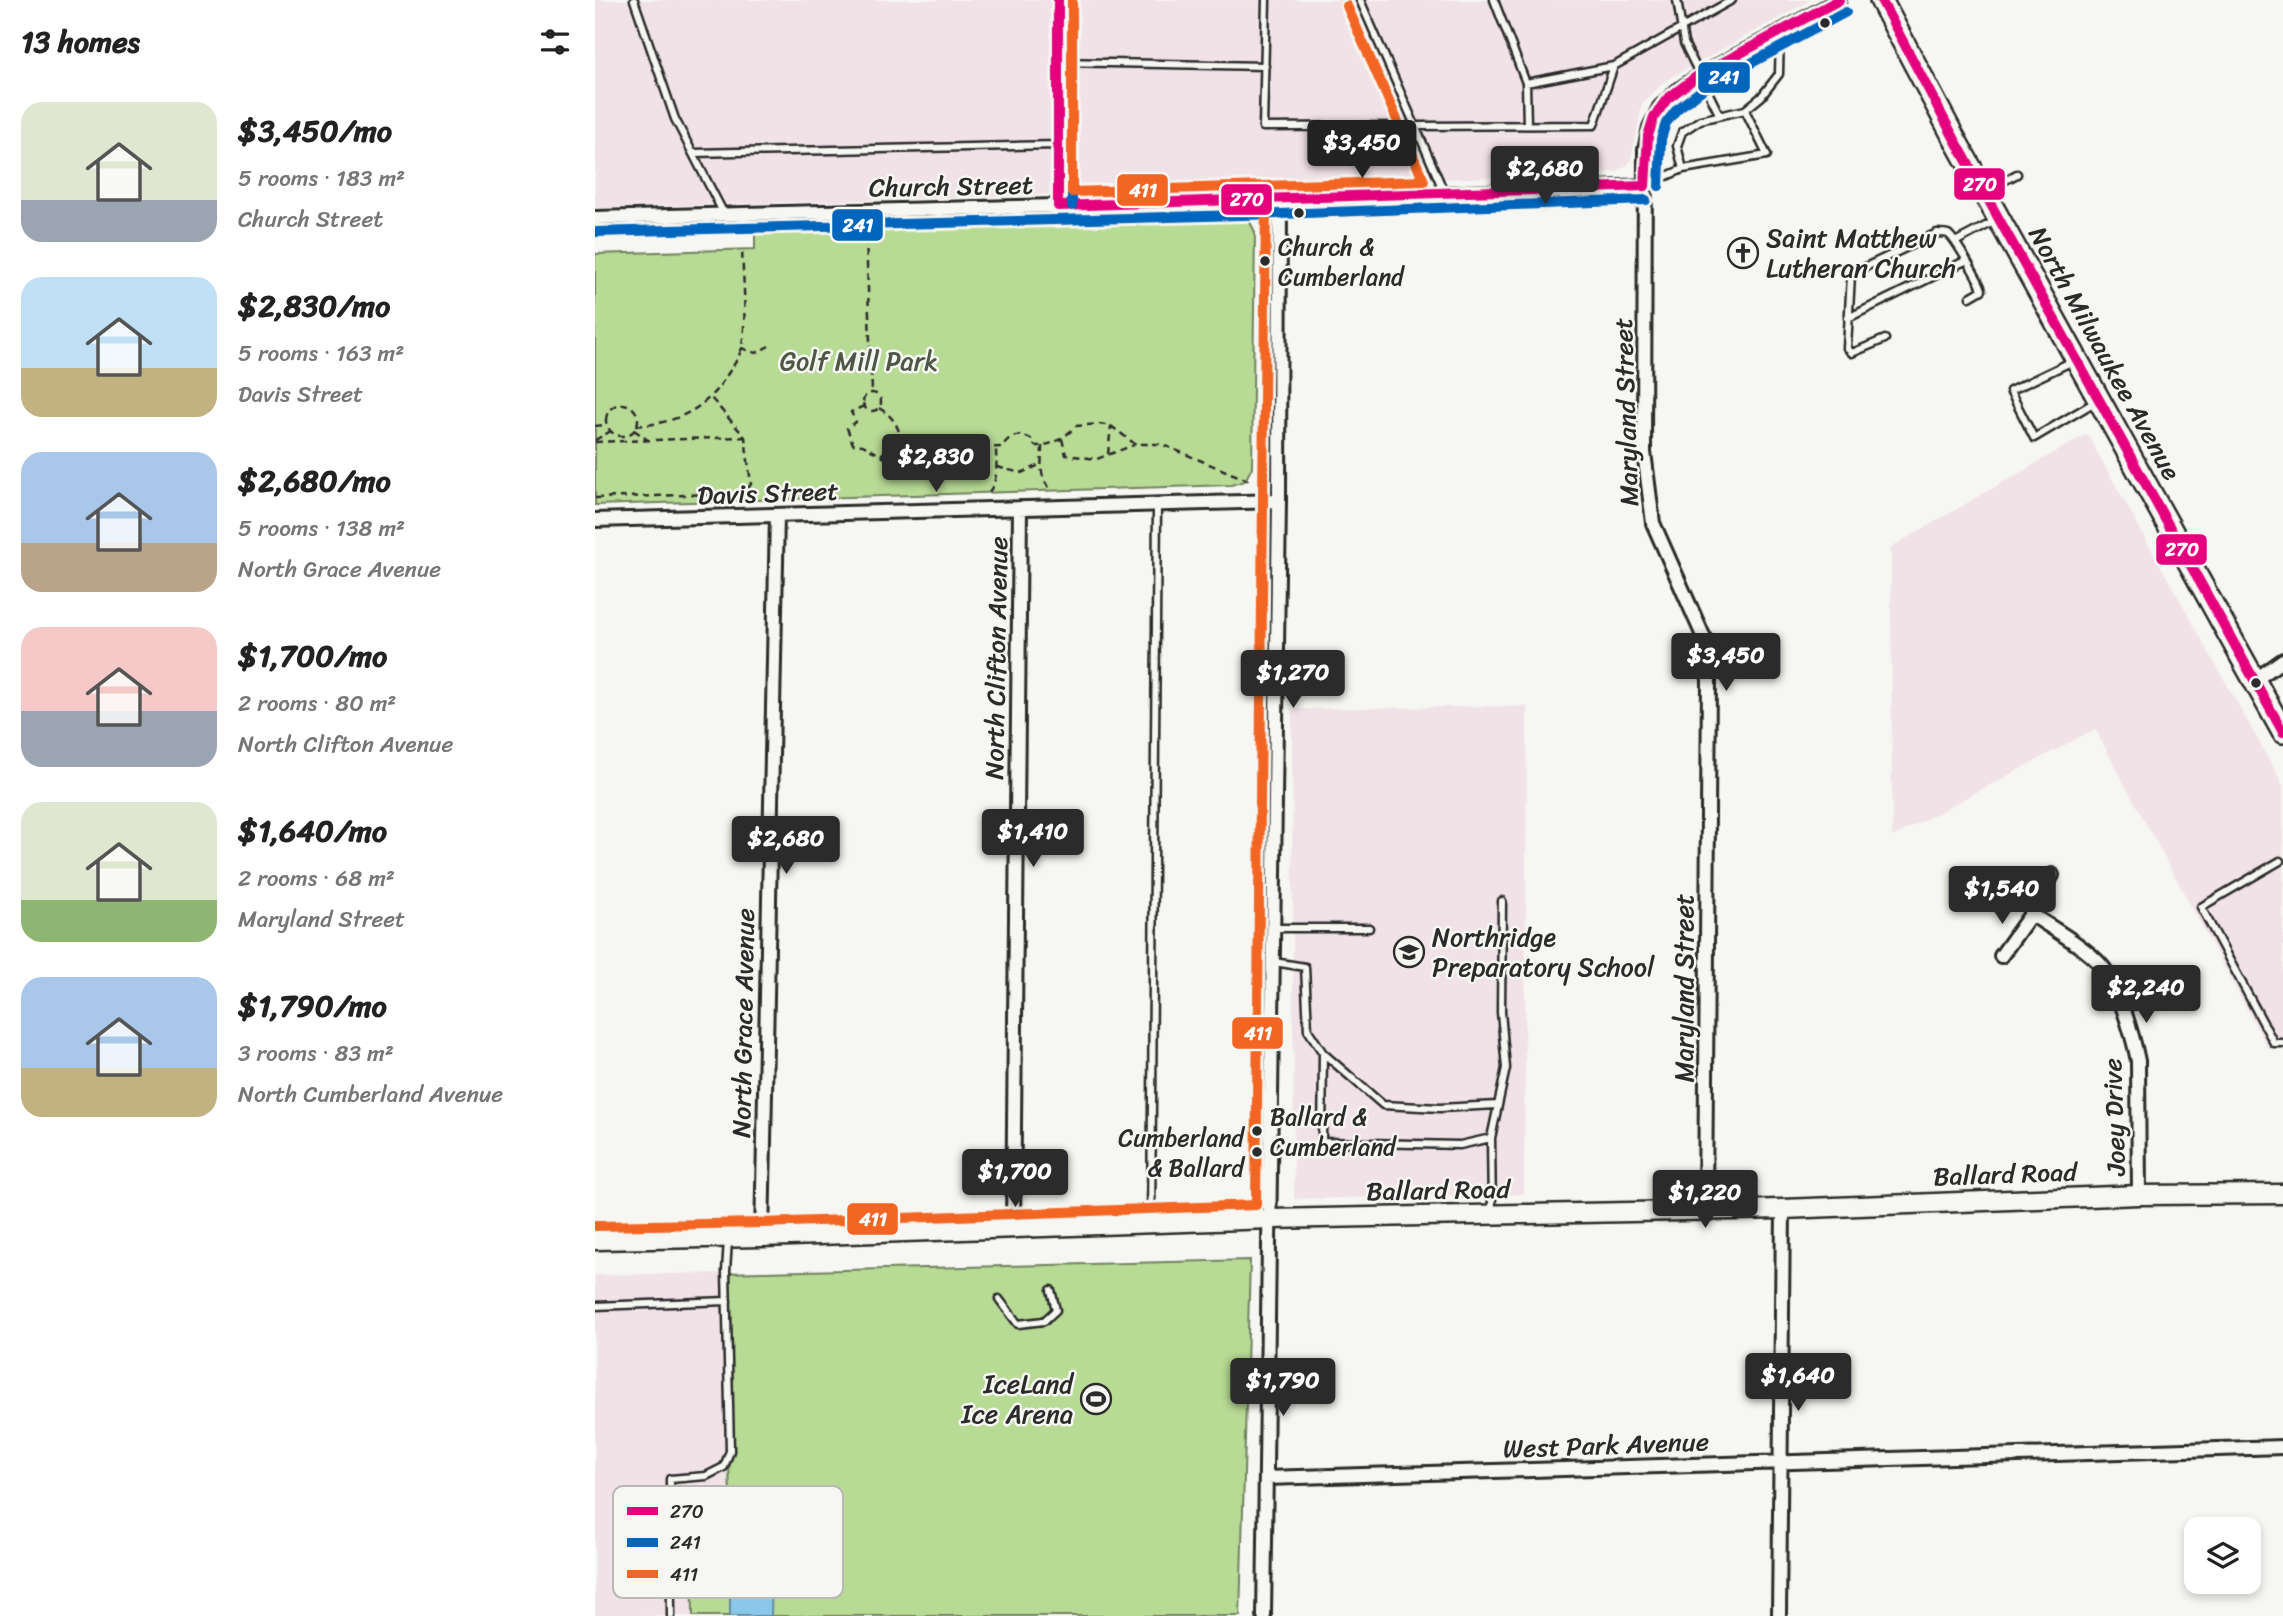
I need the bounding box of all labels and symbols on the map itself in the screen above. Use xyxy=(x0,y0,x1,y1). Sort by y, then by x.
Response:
unlabelled marker xyxy=(1818,16,1832,30)
line badge: 241 xyxy=(1697,61,1751,94)
text: 241 xyxy=(1708,61,1740,94)
pin: $3,450 xyxy=(1305,120,1419,180)
pin: $2,680 xyxy=(1488,146,1602,206)
street label: Church Street xyxy=(868,162,1034,210)
line badge: 270 xyxy=(1953,167,2006,201)
text: 270 xyxy=(1962,168,1997,201)
line badge: 411 xyxy=(1116,173,1169,207)
text: 411 xyxy=(1128,174,1157,207)
line badge: 270 xyxy=(1220,183,1273,216)
text: 270 xyxy=(1229,183,1264,216)
unlabelled marker xyxy=(1292,206,1306,220)
line badge: 241 xyxy=(831,208,884,242)
text: 241 xyxy=(842,209,874,242)
place label: Saint Matthew Lutheran Church xyxy=(1766,215,1956,291)
street label: North Milwaukee Avenue xyxy=(2016,217,2194,489)
place label: Church & Cumberland xyxy=(1278,226,1405,298)
church icon: Saint Matthew Lutheran Church xyxy=(1726,236,1760,270)
marker: Church & Cumberland xyxy=(1258,254,1272,268)
street label: Maryland Street xyxy=(1600,317,1652,507)
park label: Golf Mill Park xyxy=(780,338,938,384)
pin: $2,830 xyxy=(879,434,993,494)
street label: Davis Street xyxy=(697,468,839,518)
line badge: 270 xyxy=(2155,533,2208,566)
text: 270 xyxy=(2164,533,2199,566)
street label: North Clifton Avenue xyxy=(971,536,1021,780)
pin: $3,450 xyxy=(1669,634,1783,693)
pin: $1,270 xyxy=(1236,650,1350,710)
unlabelled marker xyxy=(2249,676,2263,690)
pin: $1,410 xyxy=(976,810,1090,869)
pin: $2,680 xyxy=(729,816,843,876)
pin: $1,540 xyxy=(1945,866,2059,926)
street label: Maryland Street xyxy=(1661,894,1707,1082)
street label: North Grace Avenue xyxy=(718,908,768,1138)
place label: Northridge Preparatory School xyxy=(1432,914,1655,990)
school or university icon: Northridge Preparatory School xyxy=(1392,935,1426,969)
pin: $2,240 xyxy=(2089,965,2203,1025)
line badge: 411 xyxy=(1231,1016,1284,1050)
text: 411 xyxy=(1243,1017,1272,1050)
street label: Joey Drive xyxy=(2089,1057,2139,1178)
place label: Ballard & Cumberland xyxy=(1270,1096,1397,1168)
place label: Cumberland & Ballard xyxy=(1118,1117,1246,1189)
marker: Ballard & Cumberland xyxy=(1250,1124,1264,1138)
marker: Cumberland & Ballard xyxy=(1250,1145,1264,1159)
street label: Ballard Road xyxy=(1932,1148,2080,1199)
pin: $1,700 xyxy=(958,1150,1072,1209)
street label: Ballard Road xyxy=(1366,1166,1513,1214)
pin: $1,220 xyxy=(1648,1170,1762,1230)
line badge: 411 xyxy=(846,1202,899,1236)
text: 411 xyxy=(858,1203,887,1236)
pin: $1,640 xyxy=(1741,1354,1855,1413)
pin: $1,790 xyxy=(1226,1358,1340,1418)
place label: IceLand Ice Arena xyxy=(961,1361,1075,1437)
sports icon: IceLand Ice Arena xyxy=(1079,1382,1113,1416)
street label: West Park Avenue xyxy=(1502,1418,1710,1472)
legend xyxy=(613,1486,843,1598)
text: 270 xyxy=(670,1495,704,1528)
text: 241 xyxy=(670,1526,701,1559)
text: 411 xyxy=(670,1558,698,1591)

